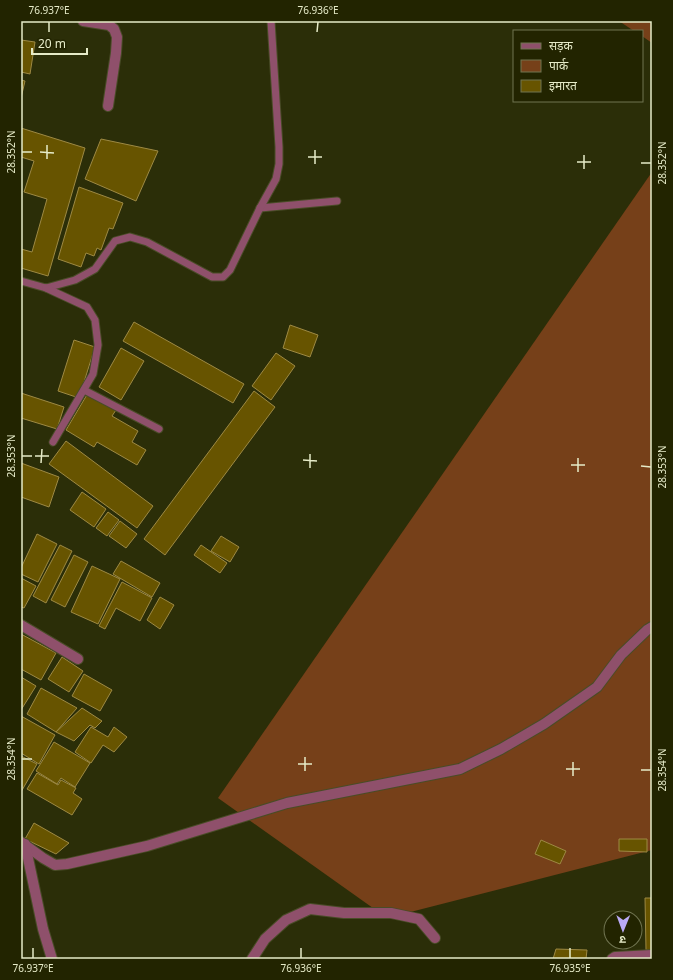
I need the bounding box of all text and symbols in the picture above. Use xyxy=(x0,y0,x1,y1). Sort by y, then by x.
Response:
text: 76.937°E xyxy=(28,3,70,17)
text: 76.936°E xyxy=(297,3,339,17)
scale bar xyxy=(32,30,87,56)
legend xyxy=(513,30,643,102)
text: 20 m xyxy=(38,35,66,52)
text: सड़क xyxy=(549,37,574,54)
text: पार्क xyxy=(549,57,569,74)
text: इमारत xyxy=(549,77,578,94)
text: 28.352°N xyxy=(4,130,18,174)
text: 28.352°N xyxy=(655,141,669,185)
text: 28.353°N xyxy=(4,434,18,478)
text: 28.353°N xyxy=(655,445,669,489)
text: 28.354°N xyxy=(4,737,18,781)
text: 28.354°N xyxy=(655,748,669,792)
north arrow xyxy=(603,910,643,950)
text: उ xyxy=(619,933,626,948)
text: 76.937°E xyxy=(12,961,54,975)
text: 76.936°E xyxy=(280,961,322,975)
text: 76.935°E xyxy=(549,961,591,975)

